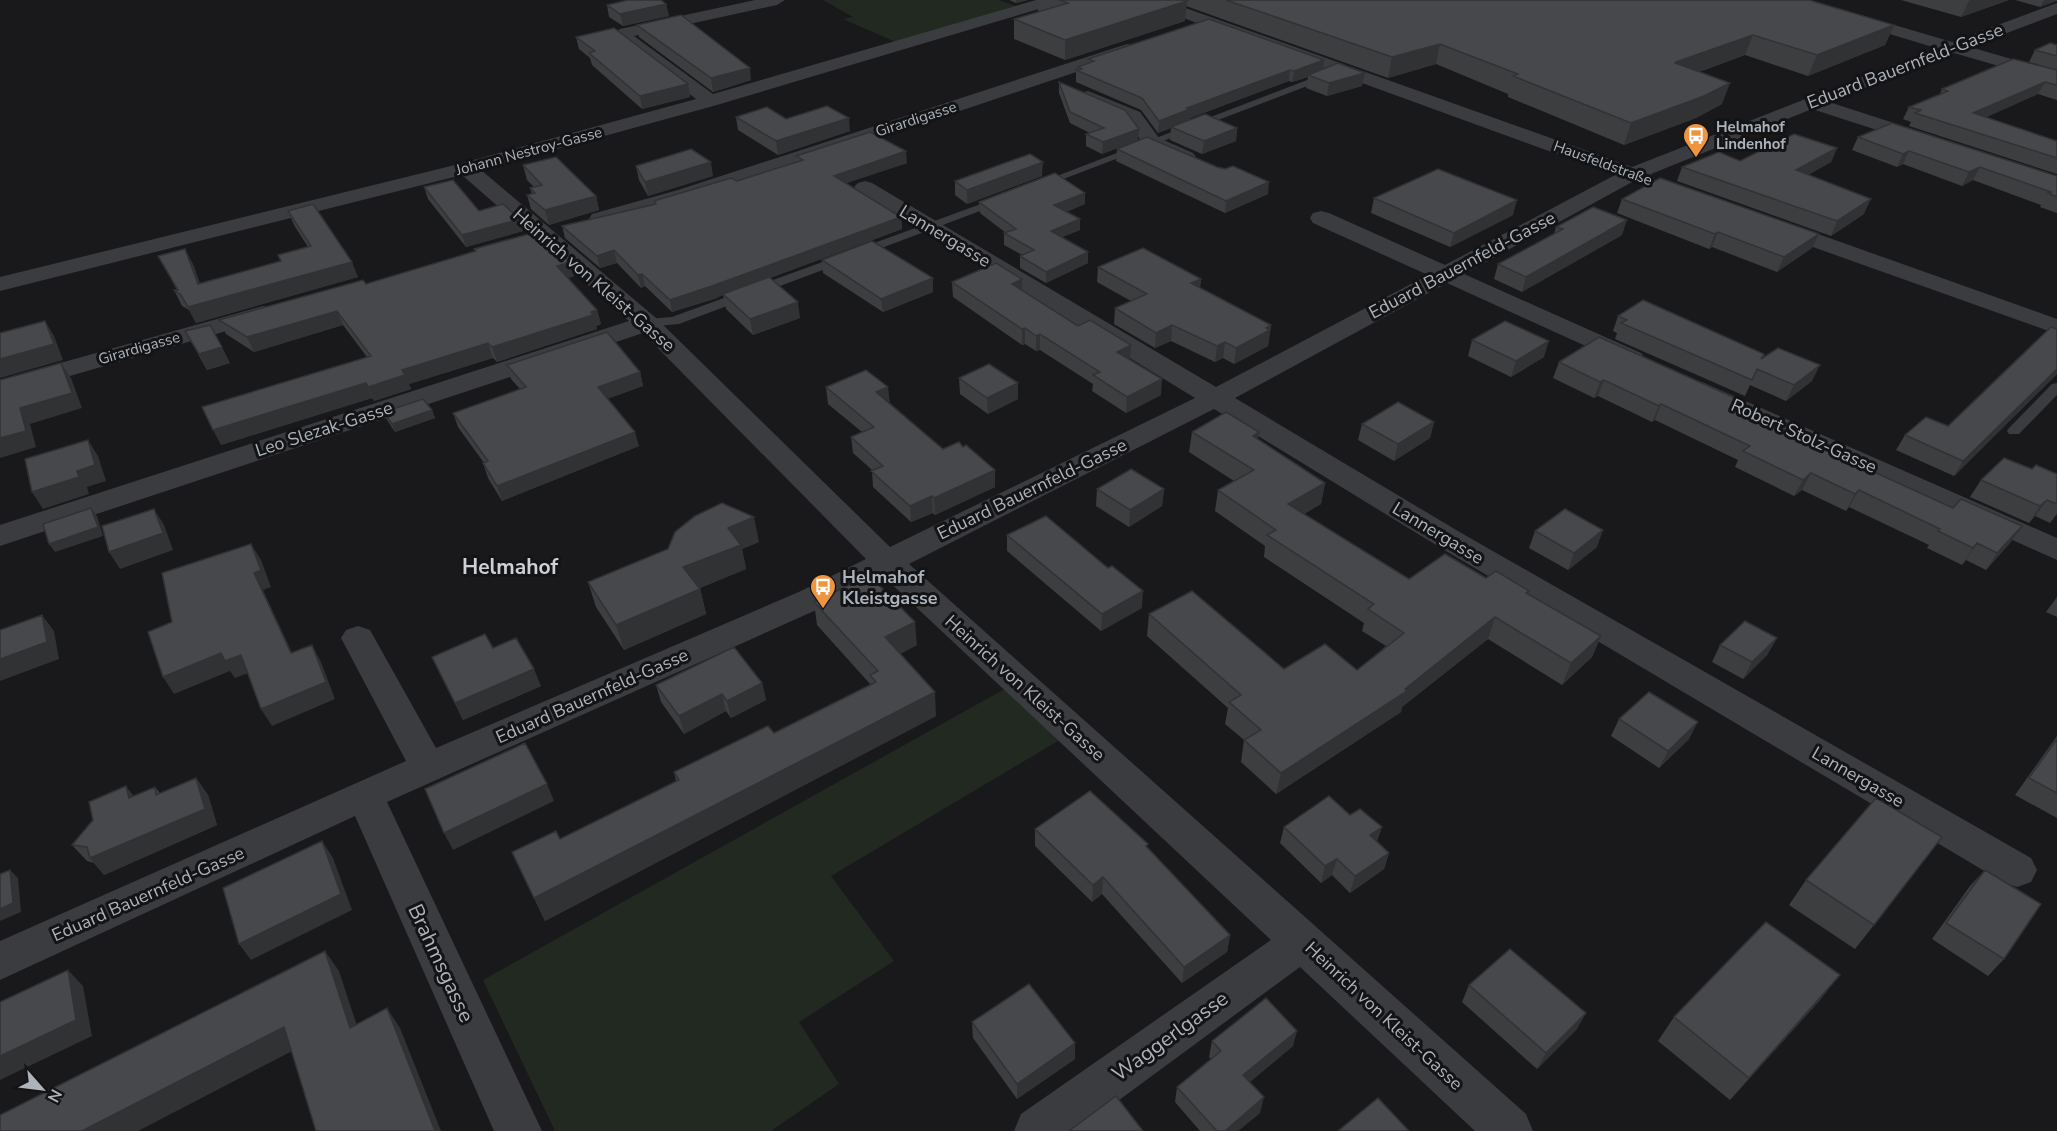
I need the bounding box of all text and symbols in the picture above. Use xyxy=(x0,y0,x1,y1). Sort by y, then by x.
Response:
street label: Eduard Bauernfeld-Gasse xyxy=(1803,17,2007,115)
street label: Girardigasse xyxy=(873,96,959,142)
place label: Helmahof Lindenhof xyxy=(1716,117,1786,154)
bus stop icon: Helmahof Lindenhof xyxy=(1681,121,1711,159)
street label: Johann Nestroy-Gasse xyxy=(453,122,604,180)
street label: Hausfeldstraße xyxy=(1551,136,1655,190)
street label: Lannergasse xyxy=(895,199,995,273)
street label: Heinrich von Kleist-Gasse xyxy=(508,203,680,357)
street label: Eduard Bauernfeld-Gasse xyxy=(1364,206,1560,324)
street label: Girardigasse xyxy=(96,327,182,369)
street label: Robert Stolz-Gasse xyxy=(1727,393,1881,479)
street label: Leo Slezak-Gasse xyxy=(252,395,396,463)
street label: Eduard Bauernfeld-Gasse xyxy=(933,433,1131,545)
street label: Lannergasse xyxy=(1388,496,1488,570)
district label: Helmahof xyxy=(462,553,558,581)
place label: Helmahof Kleistgasse xyxy=(842,565,938,610)
bus stop icon: Helmahof Kleistgasse xyxy=(808,572,838,610)
street label: Heinrich von Kleist-Gasse xyxy=(940,610,1110,766)
street label: Eduard Bauernfeld-Gasse xyxy=(492,643,692,749)
street label: Lannergasse xyxy=(1808,741,1908,813)
street label: Eduard Bauernfeld-Gasse xyxy=(48,841,248,947)
street label: Brahmsgasse xyxy=(401,899,481,1027)
street label: Heinrich von Kleist-Gasse xyxy=(1300,936,1468,1096)
street label: Waggerlgasse xyxy=(1106,984,1234,1088)
north arrow xyxy=(12,1059,72,1119)
text: N xyxy=(42,1085,67,1106)

